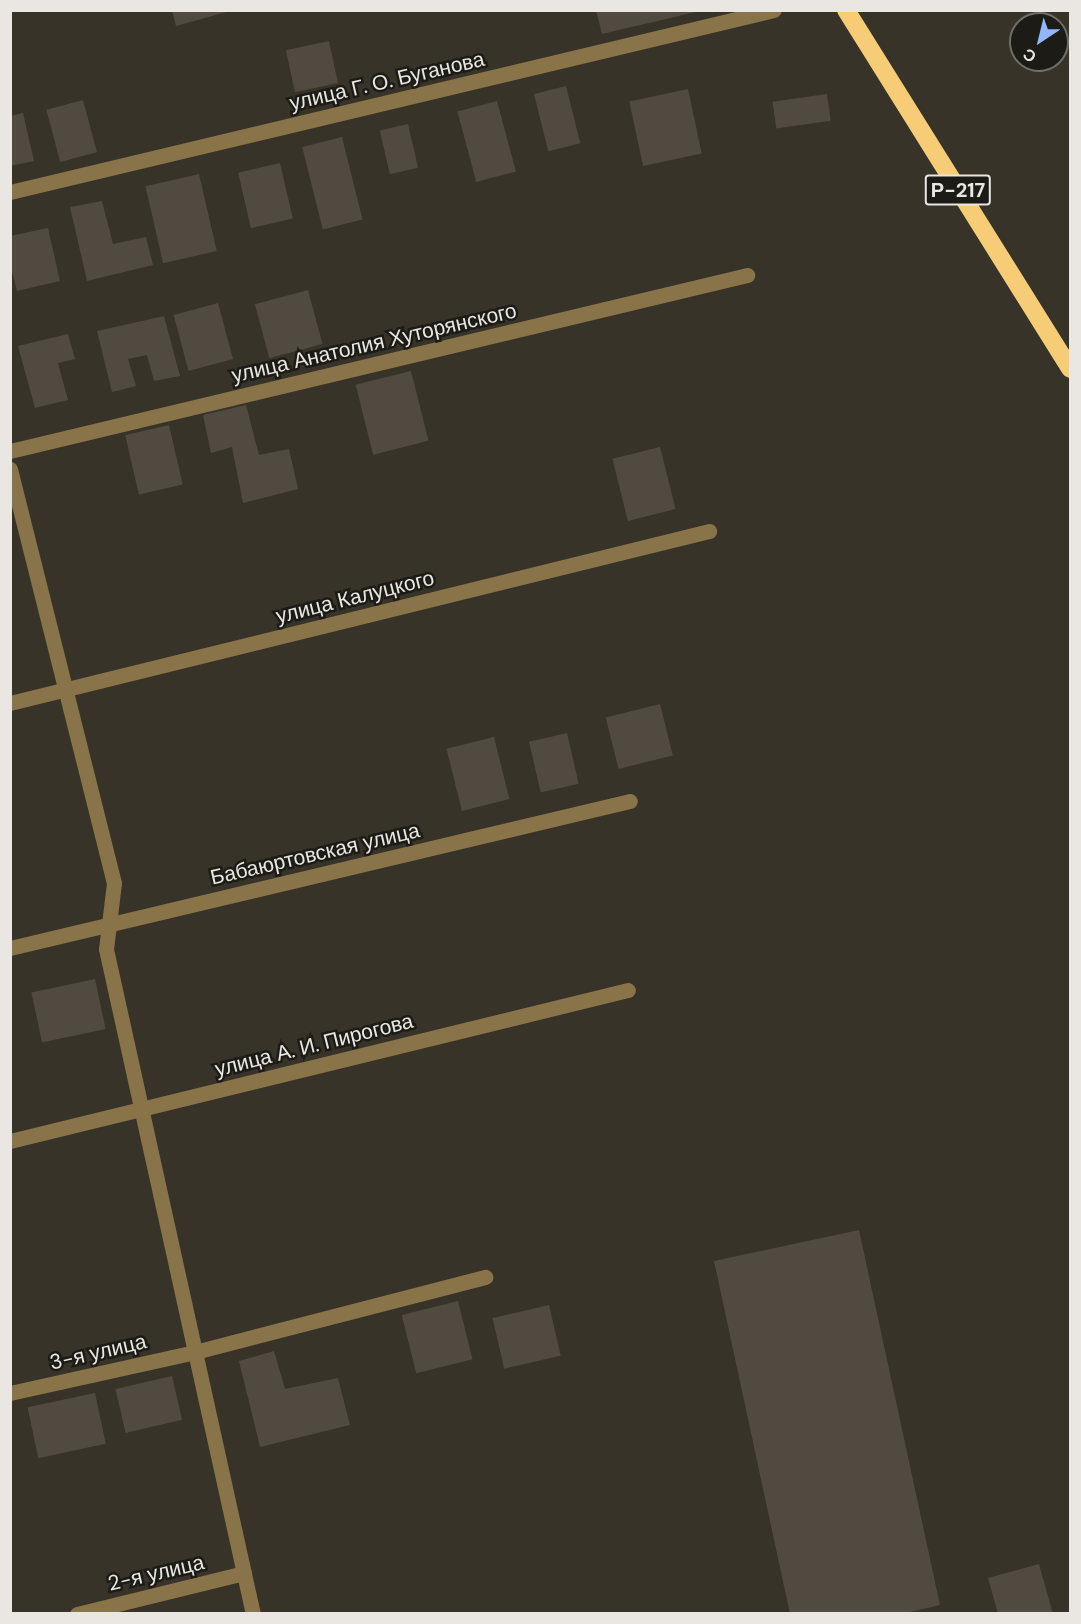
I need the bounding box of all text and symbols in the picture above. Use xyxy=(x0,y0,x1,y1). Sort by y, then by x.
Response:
north arrow xyxy=(1009,12,1069,72)
text: С xyxy=(1019,44,1040,67)
street label: улица Г. О. Буганова xyxy=(287,46,487,116)
road number: Р-217 xyxy=(924,173,992,207)
street label: улица Анатолия Хуторянского xyxy=(229,298,519,388)
street label: улица Калуцкого xyxy=(273,565,437,629)
street label: Бабаюртовская улица xyxy=(208,818,422,890)
street label: улица А. И. Пирогова xyxy=(212,1008,416,1082)
street label: 3-я улица xyxy=(47,1329,149,1375)
street label: 2-я улица xyxy=(105,1550,207,1596)

